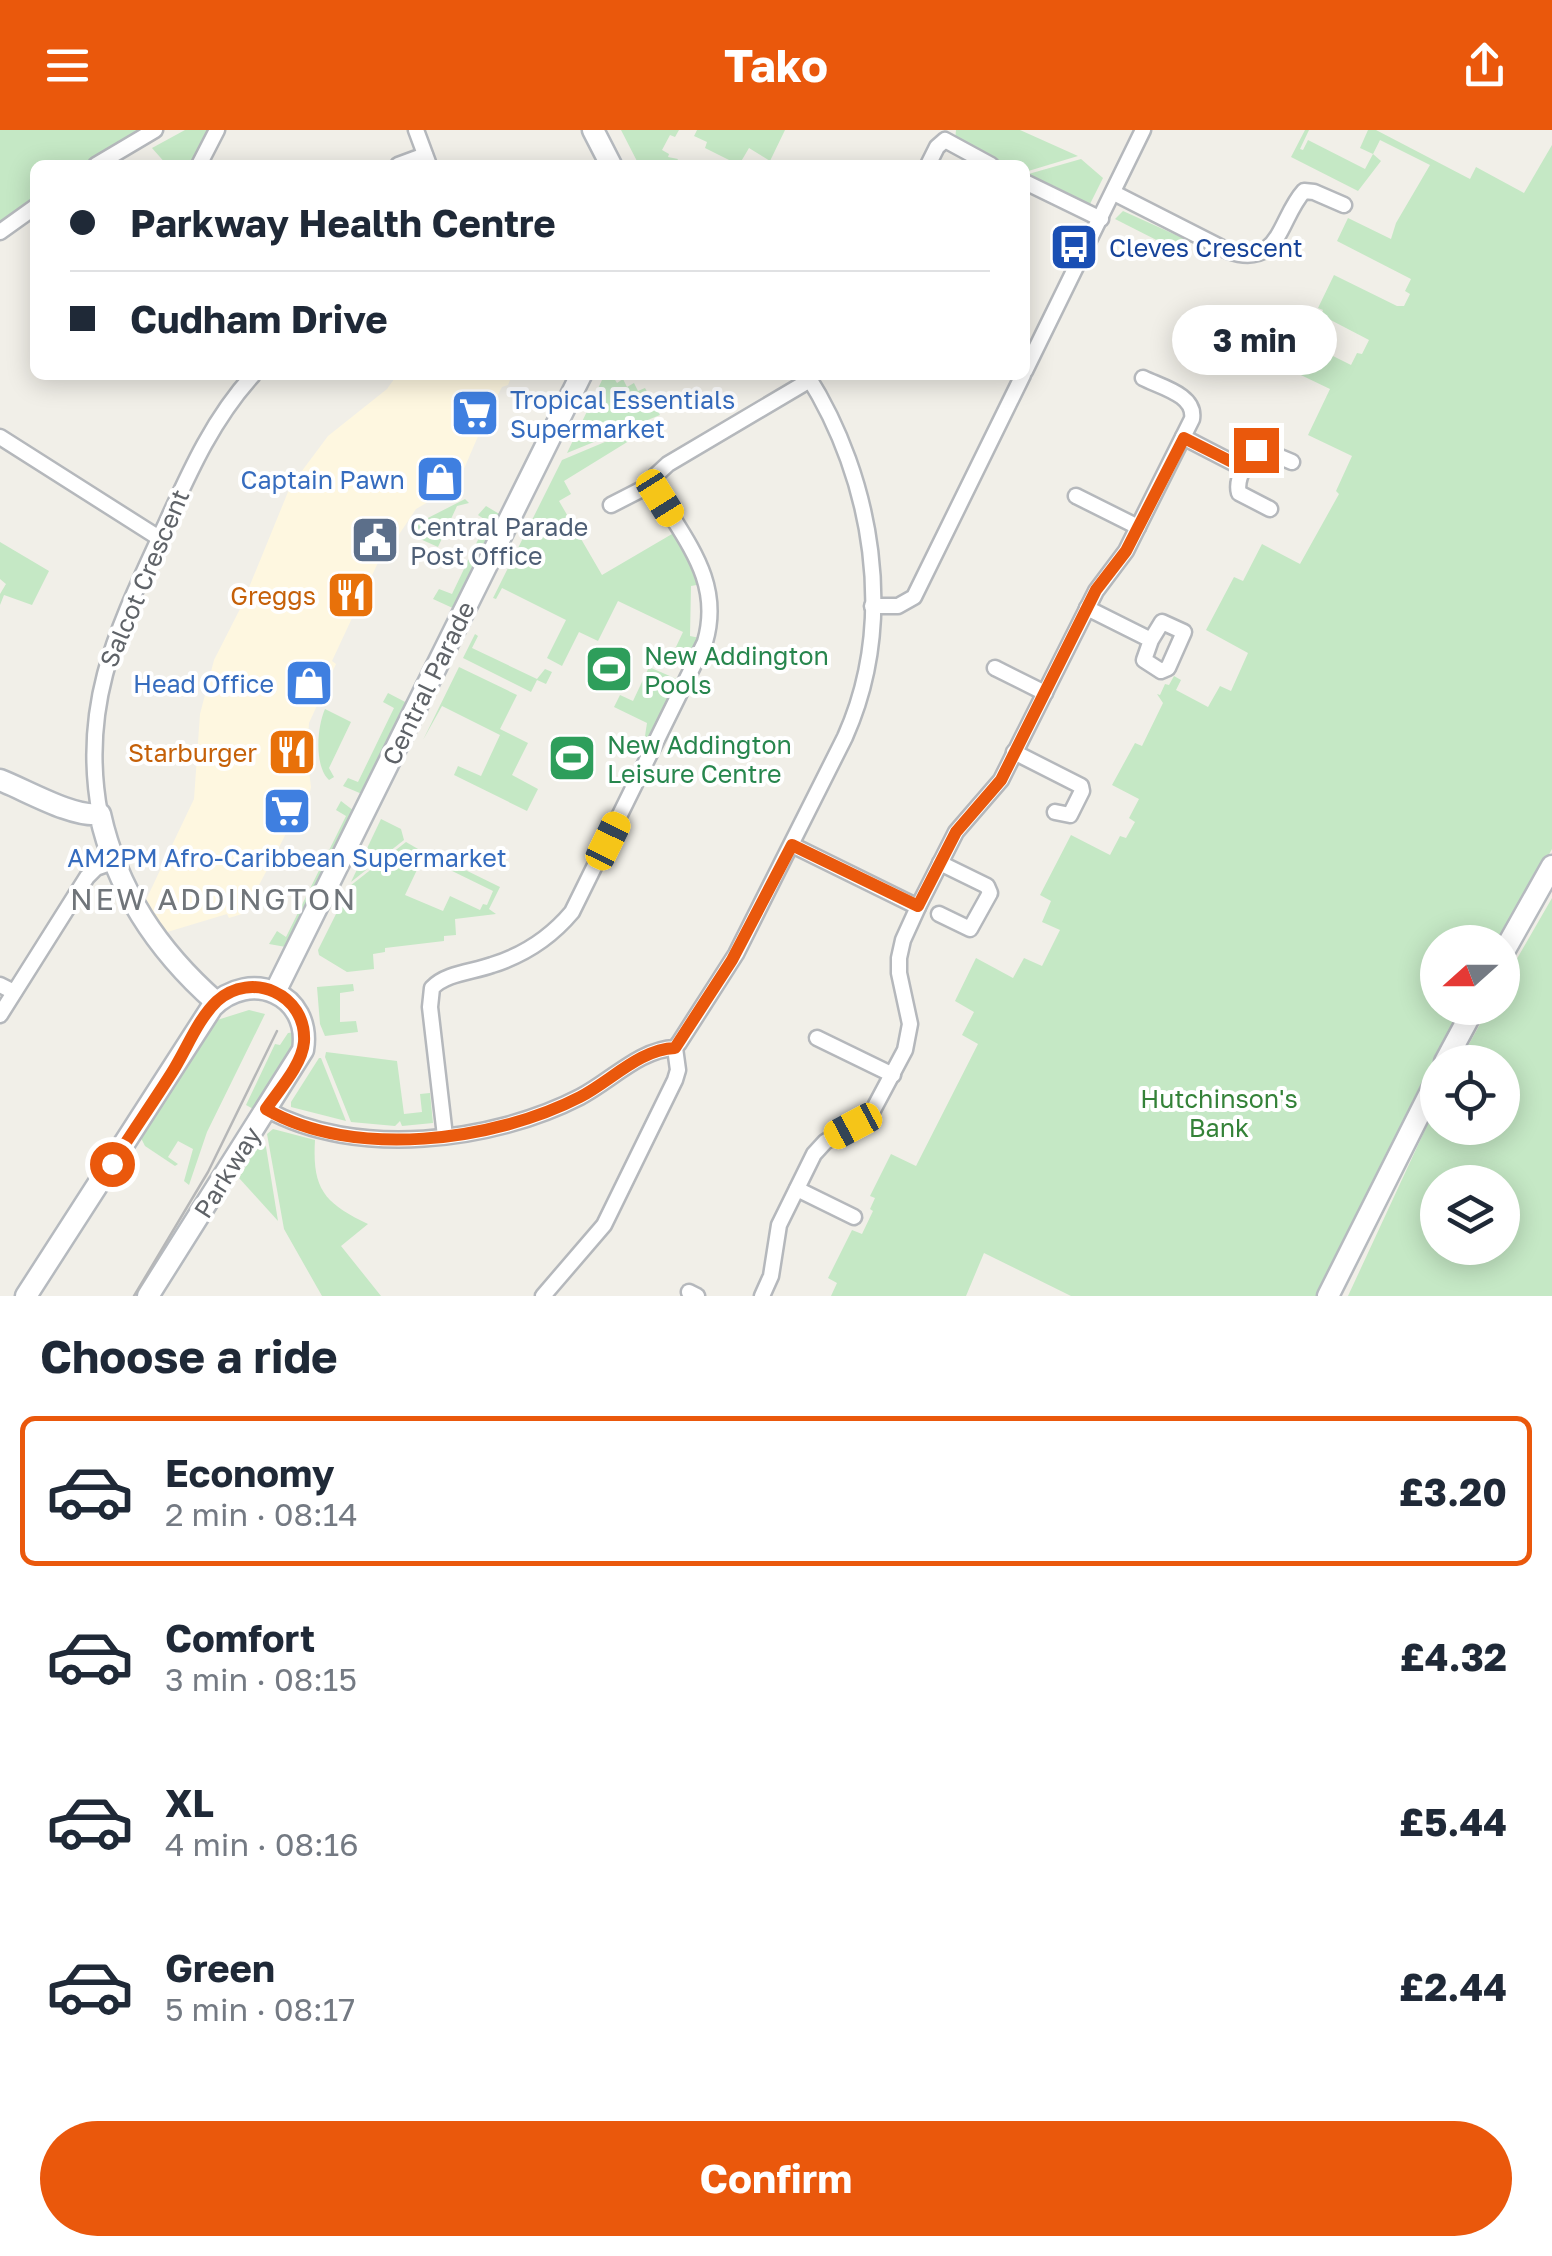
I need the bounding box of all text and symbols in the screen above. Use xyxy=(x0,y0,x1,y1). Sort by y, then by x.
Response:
icon: menu xyxy=(40,38,95,93)
text: Tako xyxy=(724,38,828,92)
icon: share xyxy=(1457,38,1512,93)
text: Parkway Health Centre xyxy=(130,200,556,245)
bus stop icon: Cleves Crescent xyxy=(1048,221,1100,273)
place label: Cleves Crescent xyxy=(1109,232,1303,263)
text: Cudham Drive xyxy=(130,296,388,341)
callout: 3 min xyxy=(1174,305,1338,375)
text: 3 min xyxy=(1213,321,1296,359)
place label: Tropical Essentials Supermarket xyxy=(510,384,735,444)
supermarket icon: Tropical Essentials Supermarket xyxy=(449,387,501,439)
route end xyxy=(1234,428,1279,473)
shop icon: Captain Pawn xyxy=(414,453,466,505)
place label: Captain Pawn xyxy=(240,464,405,495)
car xyxy=(631,465,689,531)
street label: Salcot Crescent xyxy=(93,484,195,672)
place label: Central Parade Post Office xyxy=(410,511,588,571)
public building icon: Central Parade Post Office xyxy=(349,514,401,566)
restaurant icon: Greggs xyxy=(325,569,377,621)
place label: Greggs xyxy=(230,580,316,611)
street label: Central Parade xyxy=(375,596,481,770)
place label: New Addington Pools xyxy=(644,640,829,700)
sports icon: New Addington Pools xyxy=(583,643,635,695)
shop icon: Head Office xyxy=(283,657,335,709)
place label: Head Office xyxy=(133,668,274,699)
restaurant icon: Starburger xyxy=(266,726,318,778)
place label: New Addington Leisure Centre xyxy=(607,729,792,789)
sports icon: New Addington Leisure Centre xyxy=(546,732,598,784)
place label: Starburger xyxy=(128,737,257,768)
supermarket icon: AM2PM Afro-Caribbean Supermarket xyxy=(261,785,313,837)
car xyxy=(581,807,635,875)
place label: AM2PM Afro-Caribbean Supermarket xyxy=(67,842,507,873)
district label: NEW ADDINGTON xyxy=(70,881,358,917)
north arrow xyxy=(1420,925,1520,1025)
map controls xyxy=(1420,925,1520,1265)
button: locate xyxy=(1420,1045,1520,1145)
park label: Hutchinson's Bank xyxy=(1140,1083,1298,1143)
car xyxy=(819,1099,887,1153)
street label: Parkway xyxy=(187,1121,267,1223)
route start xyxy=(90,1142,135,1187)
button: layers xyxy=(1420,1165,1520,1265)
text: Choose a ride xyxy=(40,1329,338,1383)
icon: car xyxy=(45,1446,135,1536)
text: Economy xyxy=(165,1450,334,1495)
text: £3.20 xyxy=(1399,1469,1507,1514)
text: 2 min · 08:14 xyxy=(165,1495,358,1533)
icon: car xyxy=(45,1611,135,1701)
text: Comfort xyxy=(165,1615,315,1660)
text: £4.32 xyxy=(1400,1634,1507,1679)
text: 3 min · 08:15 xyxy=(165,1660,357,1698)
icon: car xyxy=(45,1776,135,1866)
text: XL xyxy=(165,1780,214,1825)
text: £5.44 xyxy=(1399,1799,1507,1844)
text: 4 min · 08:16 xyxy=(165,1825,359,1863)
icon: car xyxy=(45,1941,135,2031)
text: Green xyxy=(165,1945,275,1990)
text: £2.44 xyxy=(1399,1964,1507,2009)
text: 5 min · 08:17 xyxy=(165,1990,355,2028)
button: Confirm xyxy=(40,2121,1512,2236)

